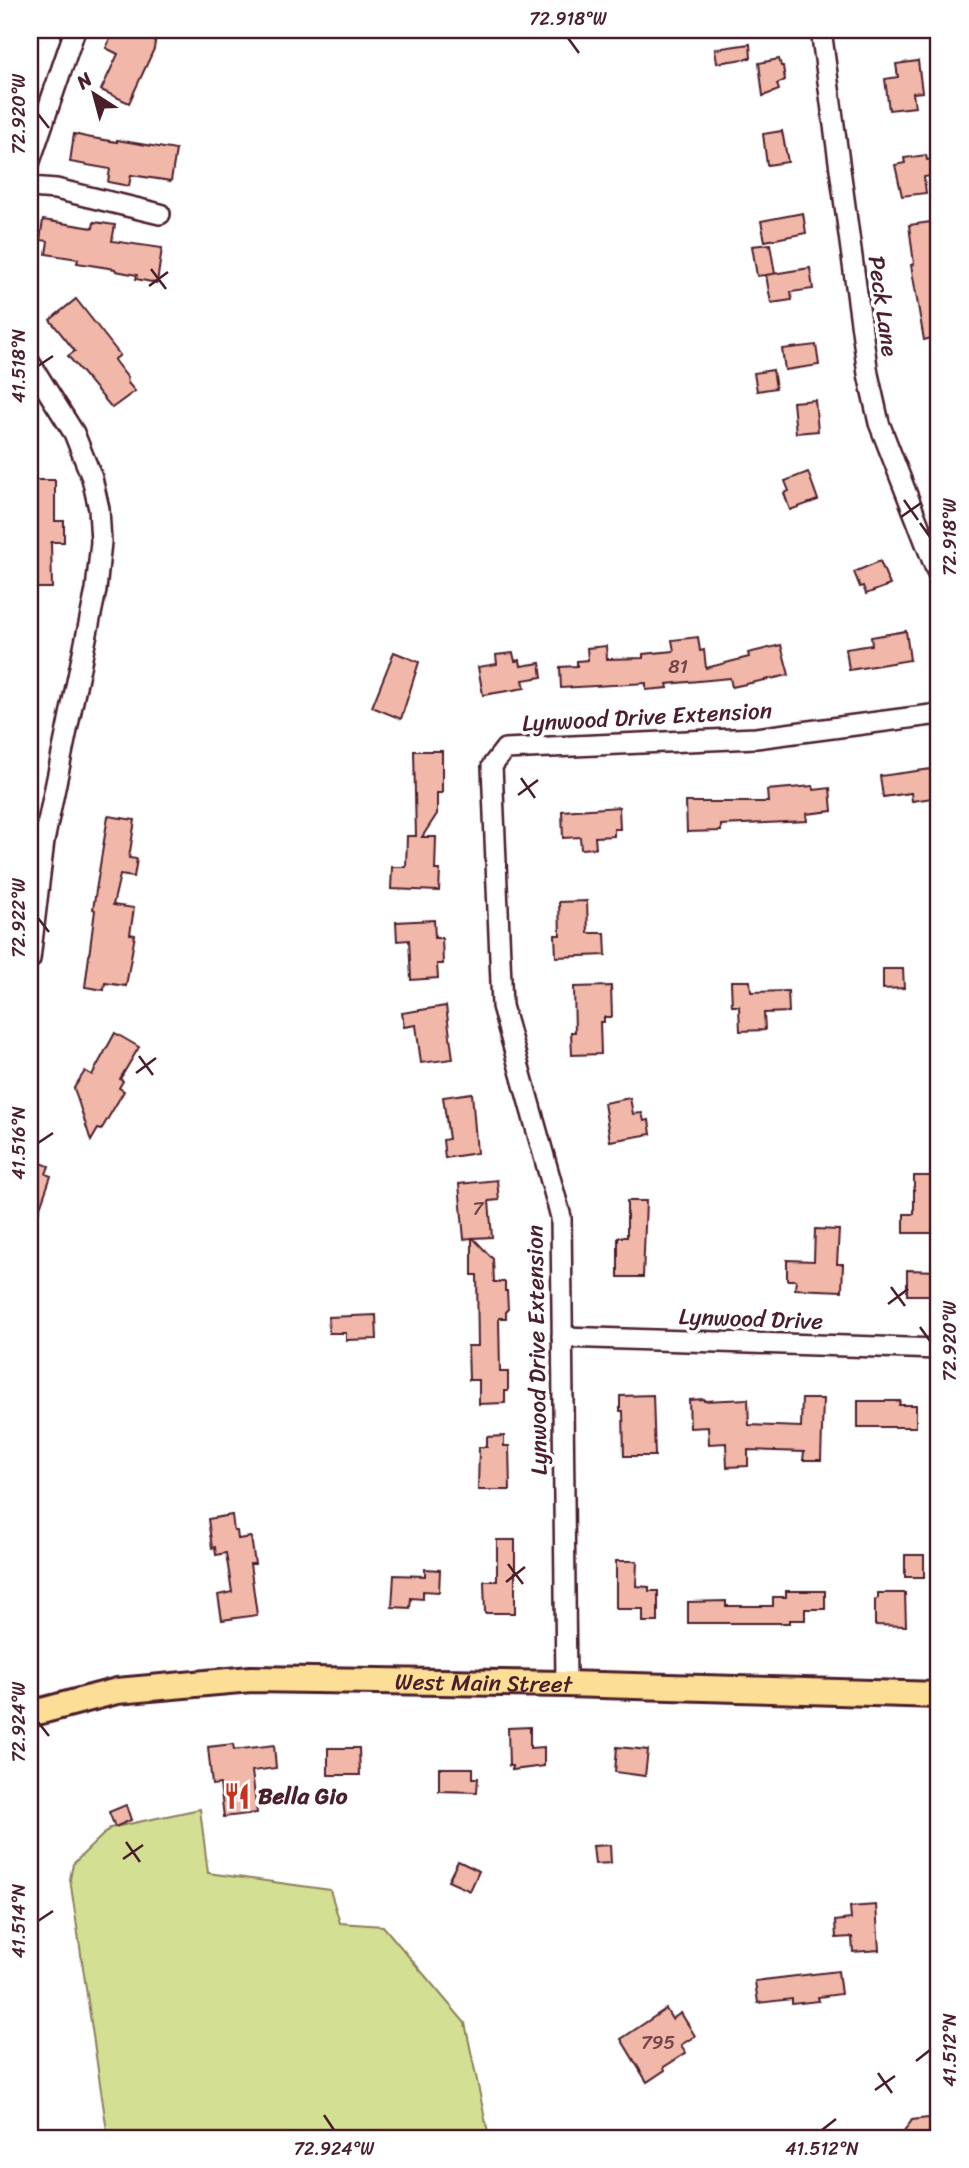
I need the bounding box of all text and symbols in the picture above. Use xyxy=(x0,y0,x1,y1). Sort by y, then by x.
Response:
text: 72.918°W xyxy=(529,3,608,35)
north arrow xyxy=(60,60,130,130)
text: N xyxy=(68,63,100,98)
text: 72.920°W xyxy=(3,73,35,154)
street label: Peck Lane xyxy=(856,253,910,359)
text: 41.518°N xyxy=(3,328,35,403)
text: 72.918°W xyxy=(934,497,966,576)
house number: 81 xyxy=(668,650,688,683)
street label: Lynwood Drive Extension xyxy=(521,690,773,744)
text: 72.922°W xyxy=(3,877,35,958)
text: 41.516°N xyxy=(3,1106,35,1180)
house number: 7 xyxy=(473,1192,485,1225)
street label: Lynwood Drive Extension xyxy=(514,1225,560,1475)
street label: Lynwood Drive xyxy=(678,1296,824,1342)
text: 72.920°W xyxy=(934,1300,966,1381)
street label: West Main Street xyxy=(395,1661,574,1705)
text: 72.924°W xyxy=(3,1681,35,1762)
place label: Bella Gio xyxy=(258,1776,348,1817)
restaurant icon: Bella Gio xyxy=(222,1781,252,1811)
text: 41.514°N xyxy=(3,1883,35,1958)
text: 41.512°N xyxy=(934,2013,966,2087)
house number: 795 xyxy=(641,2026,675,2059)
text: 72.924°W xyxy=(294,2133,375,2165)
text: 41.512°N xyxy=(785,2133,859,2165)

